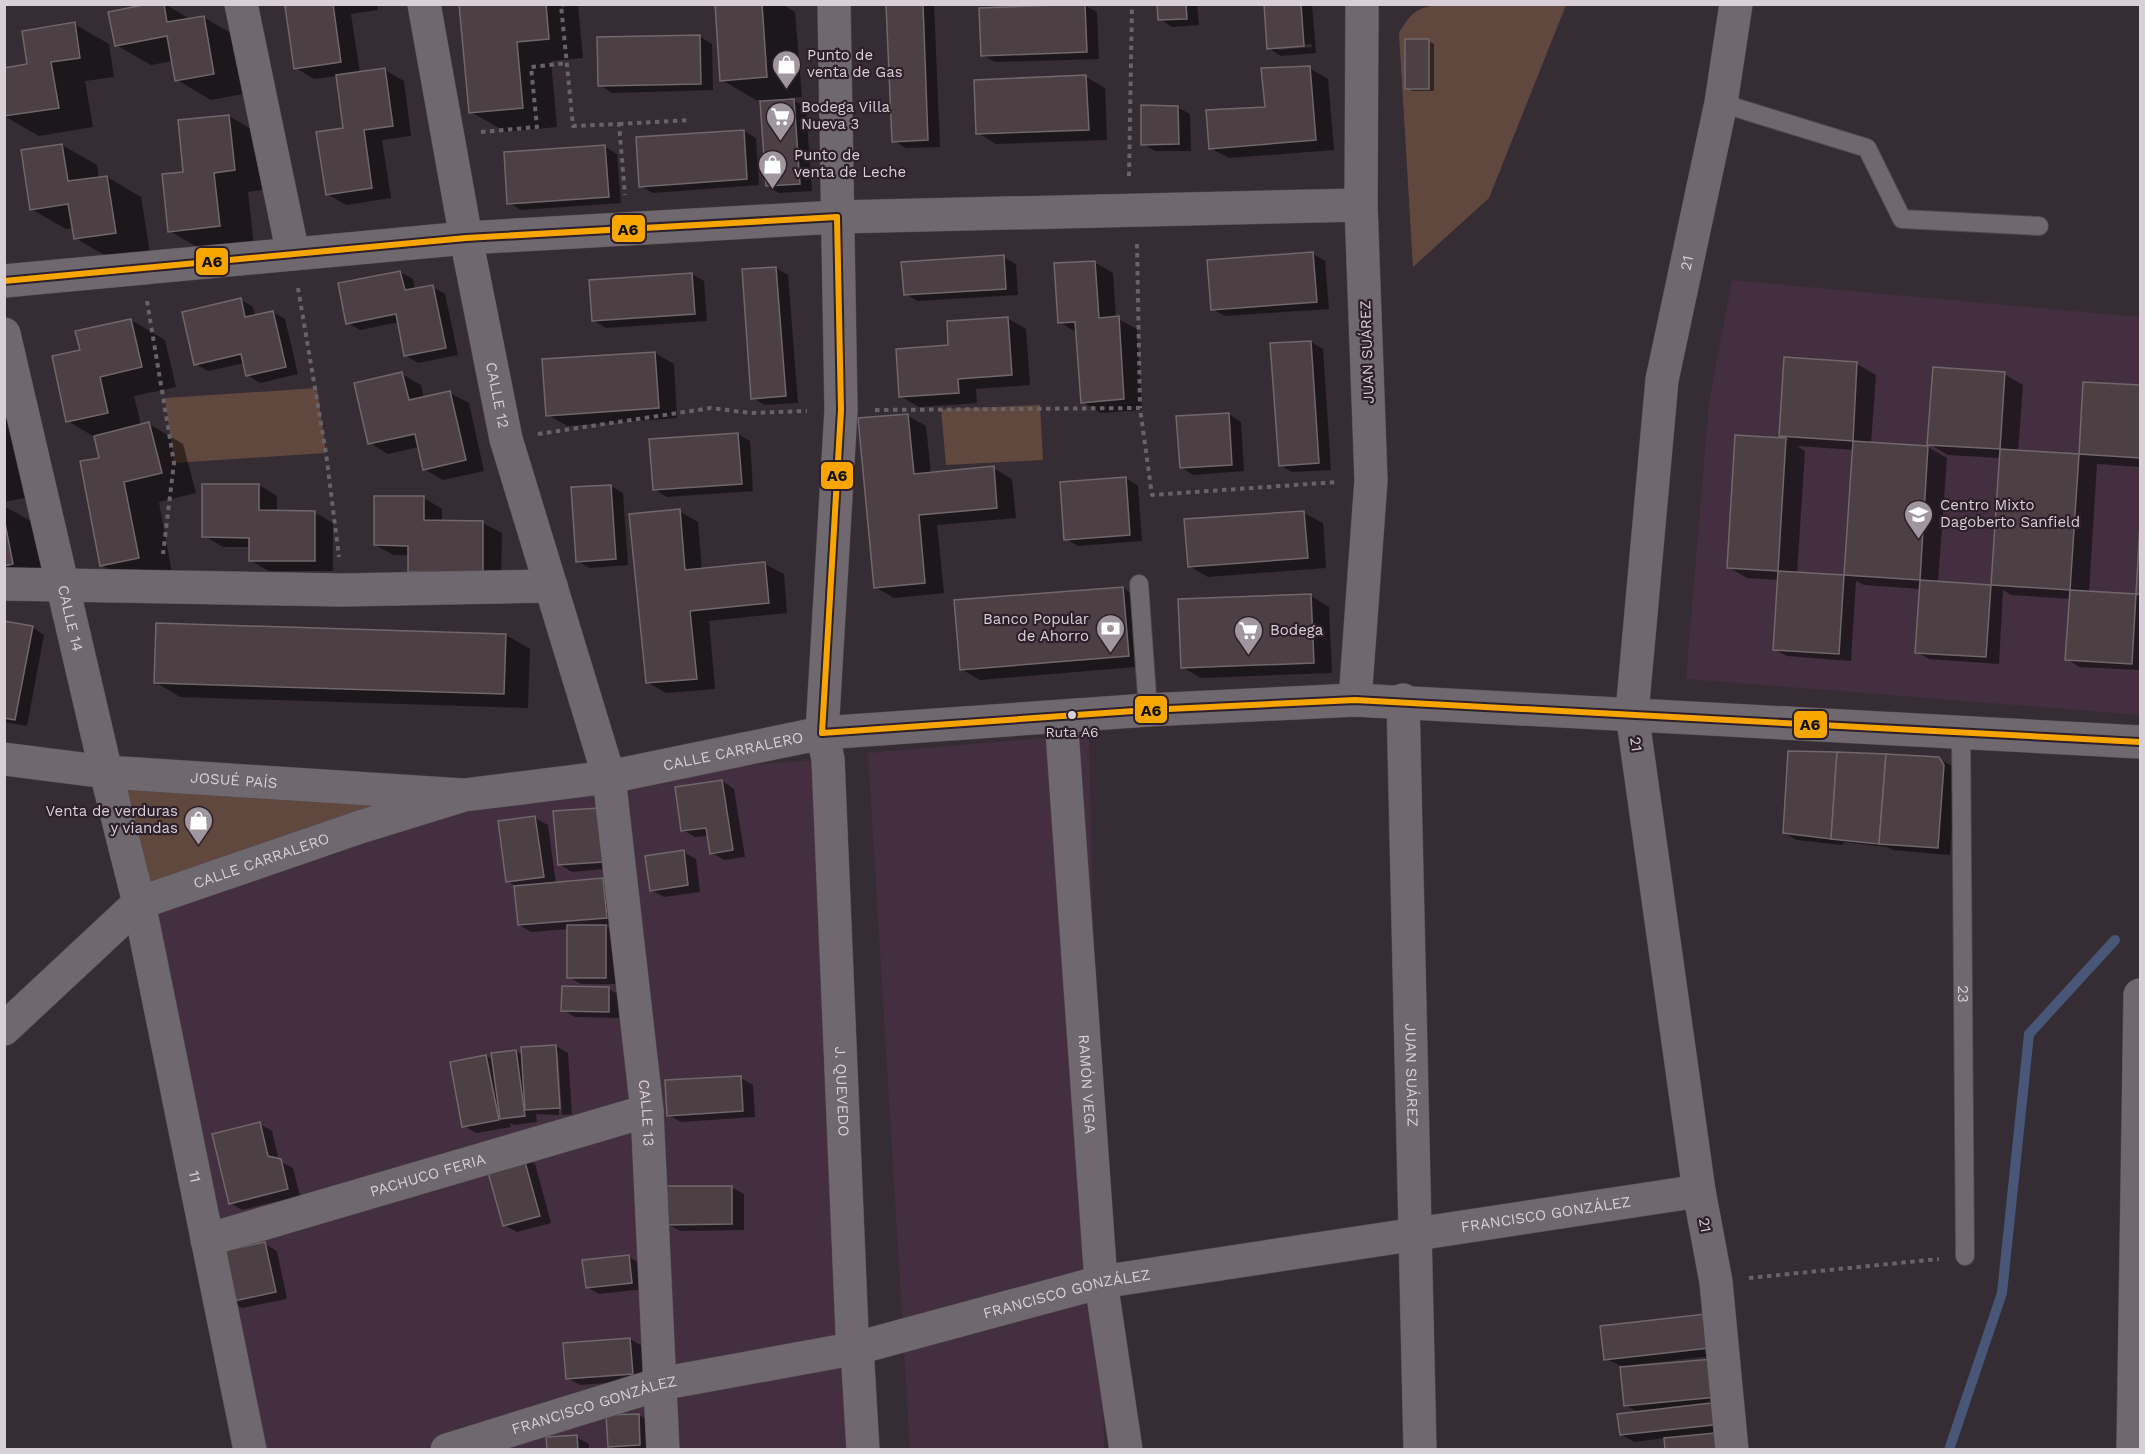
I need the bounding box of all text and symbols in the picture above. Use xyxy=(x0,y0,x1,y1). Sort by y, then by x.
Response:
place label: Punto de venta de Gas xyxy=(807,46,903,81)
shop icon: Punto de venta de Gas xyxy=(770,48,802,90)
place label: Bodega Villa Nueva 3 xyxy=(801,98,890,133)
supermarket icon: Bodega Villa Nueva 3 xyxy=(764,100,796,142)
place label: Punto de venta de Leche xyxy=(794,146,906,181)
shop icon: Punto de venta de Leche xyxy=(757,148,789,190)
line badge: A6 xyxy=(611,214,646,243)
text: A6 xyxy=(618,220,638,239)
line badge: A6 xyxy=(195,247,229,276)
text: A6 xyxy=(202,252,222,271)
street label: 21 xyxy=(1677,254,1697,272)
street label: JUAN SUÁREZ xyxy=(1356,300,1378,404)
street label: CALLE 12 xyxy=(482,360,513,430)
line badge: A6 xyxy=(820,461,854,490)
text: A6 xyxy=(827,466,847,485)
place label: Centro Mixto Dagoberto Sanfield xyxy=(1940,496,2080,531)
school or university icon: Centro Mixto Dagoberto Sanfield xyxy=(1903,498,1935,540)
street label: CALLE 14 xyxy=(54,583,87,653)
place label: Banco Popular de Ahorro xyxy=(983,610,1089,645)
bank icon: Banco Popular de Ahorro xyxy=(1094,612,1126,654)
supermarket icon: Bodega xyxy=(1233,614,1265,656)
place label: Bodega xyxy=(1270,621,1324,639)
line badge: A6 xyxy=(1134,695,1168,724)
text: A6 xyxy=(1141,701,1161,720)
marker: Ruta A6 xyxy=(1066,709,1078,721)
line badge: A6 xyxy=(1793,710,1828,739)
text: A6 xyxy=(1800,715,1820,734)
place label: Ruta A6 xyxy=(1045,724,1099,740)
street label: CALLE CARRALERO xyxy=(661,728,805,775)
street label: 21 xyxy=(1626,736,1646,752)
street label: JOSUÉ PAÍS xyxy=(190,768,278,792)
place label: Venta de verduras y viandas xyxy=(45,802,178,837)
shop icon: Venta de verduras y viandas xyxy=(183,804,215,846)
street label: CALLE CARRALERO xyxy=(191,829,332,893)
street label: 23 xyxy=(1954,985,1972,1003)
street label: JUAN SUÁREZ xyxy=(1401,1023,1422,1127)
street label: RAMÓN VEGA xyxy=(1074,1034,1099,1134)
street label: J. QUEVEDO xyxy=(831,1046,853,1137)
street label: CALLE 13 xyxy=(634,1078,658,1147)
street label: PACHUCO FERIA xyxy=(368,1150,488,1201)
street label: 11 xyxy=(185,1169,205,1184)
street label: FRANCISCO GONZÁLEZ xyxy=(1460,1192,1632,1236)
street label: 21 xyxy=(1695,1216,1715,1234)
street label: FRANCISCO GONZÁLEZ xyxy=(981,1266,1152,1322)
street label: FRANCISCO GONZÁLEZ xyxy=(509,1372,678,1438)

